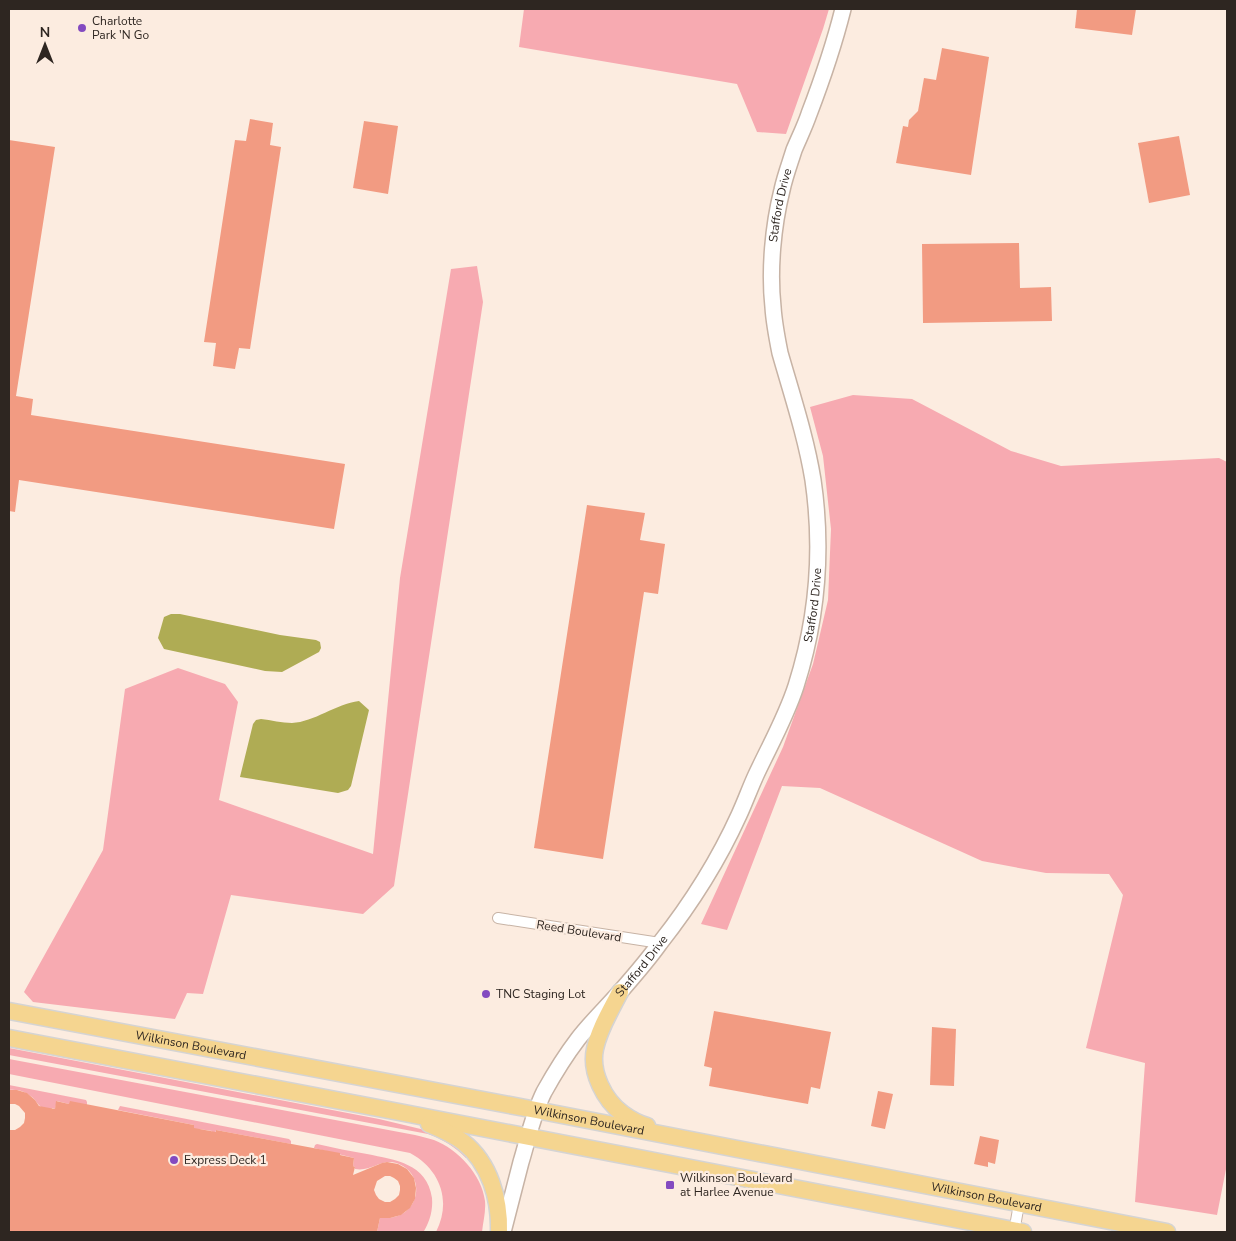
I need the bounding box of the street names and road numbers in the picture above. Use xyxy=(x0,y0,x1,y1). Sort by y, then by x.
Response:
street label: Stafford Drive xyxy=(765,166,796,243)
street label: Stafford Drive xyxy=(800,567,825,644)
street label: Reed Boulevard xyxy=(535,916,623,946)
street label: Stafford Drive xyxy=(612,932,671,1000)
street label: Wilkinson Boulevard xyxy=(134,1027,248,1063)
street label: Wilkinson Boulevard xyxy=(532,1102,646,1139)
street label: Wilkinson Boulevard xyxy=(930,1179,1043,1216)

